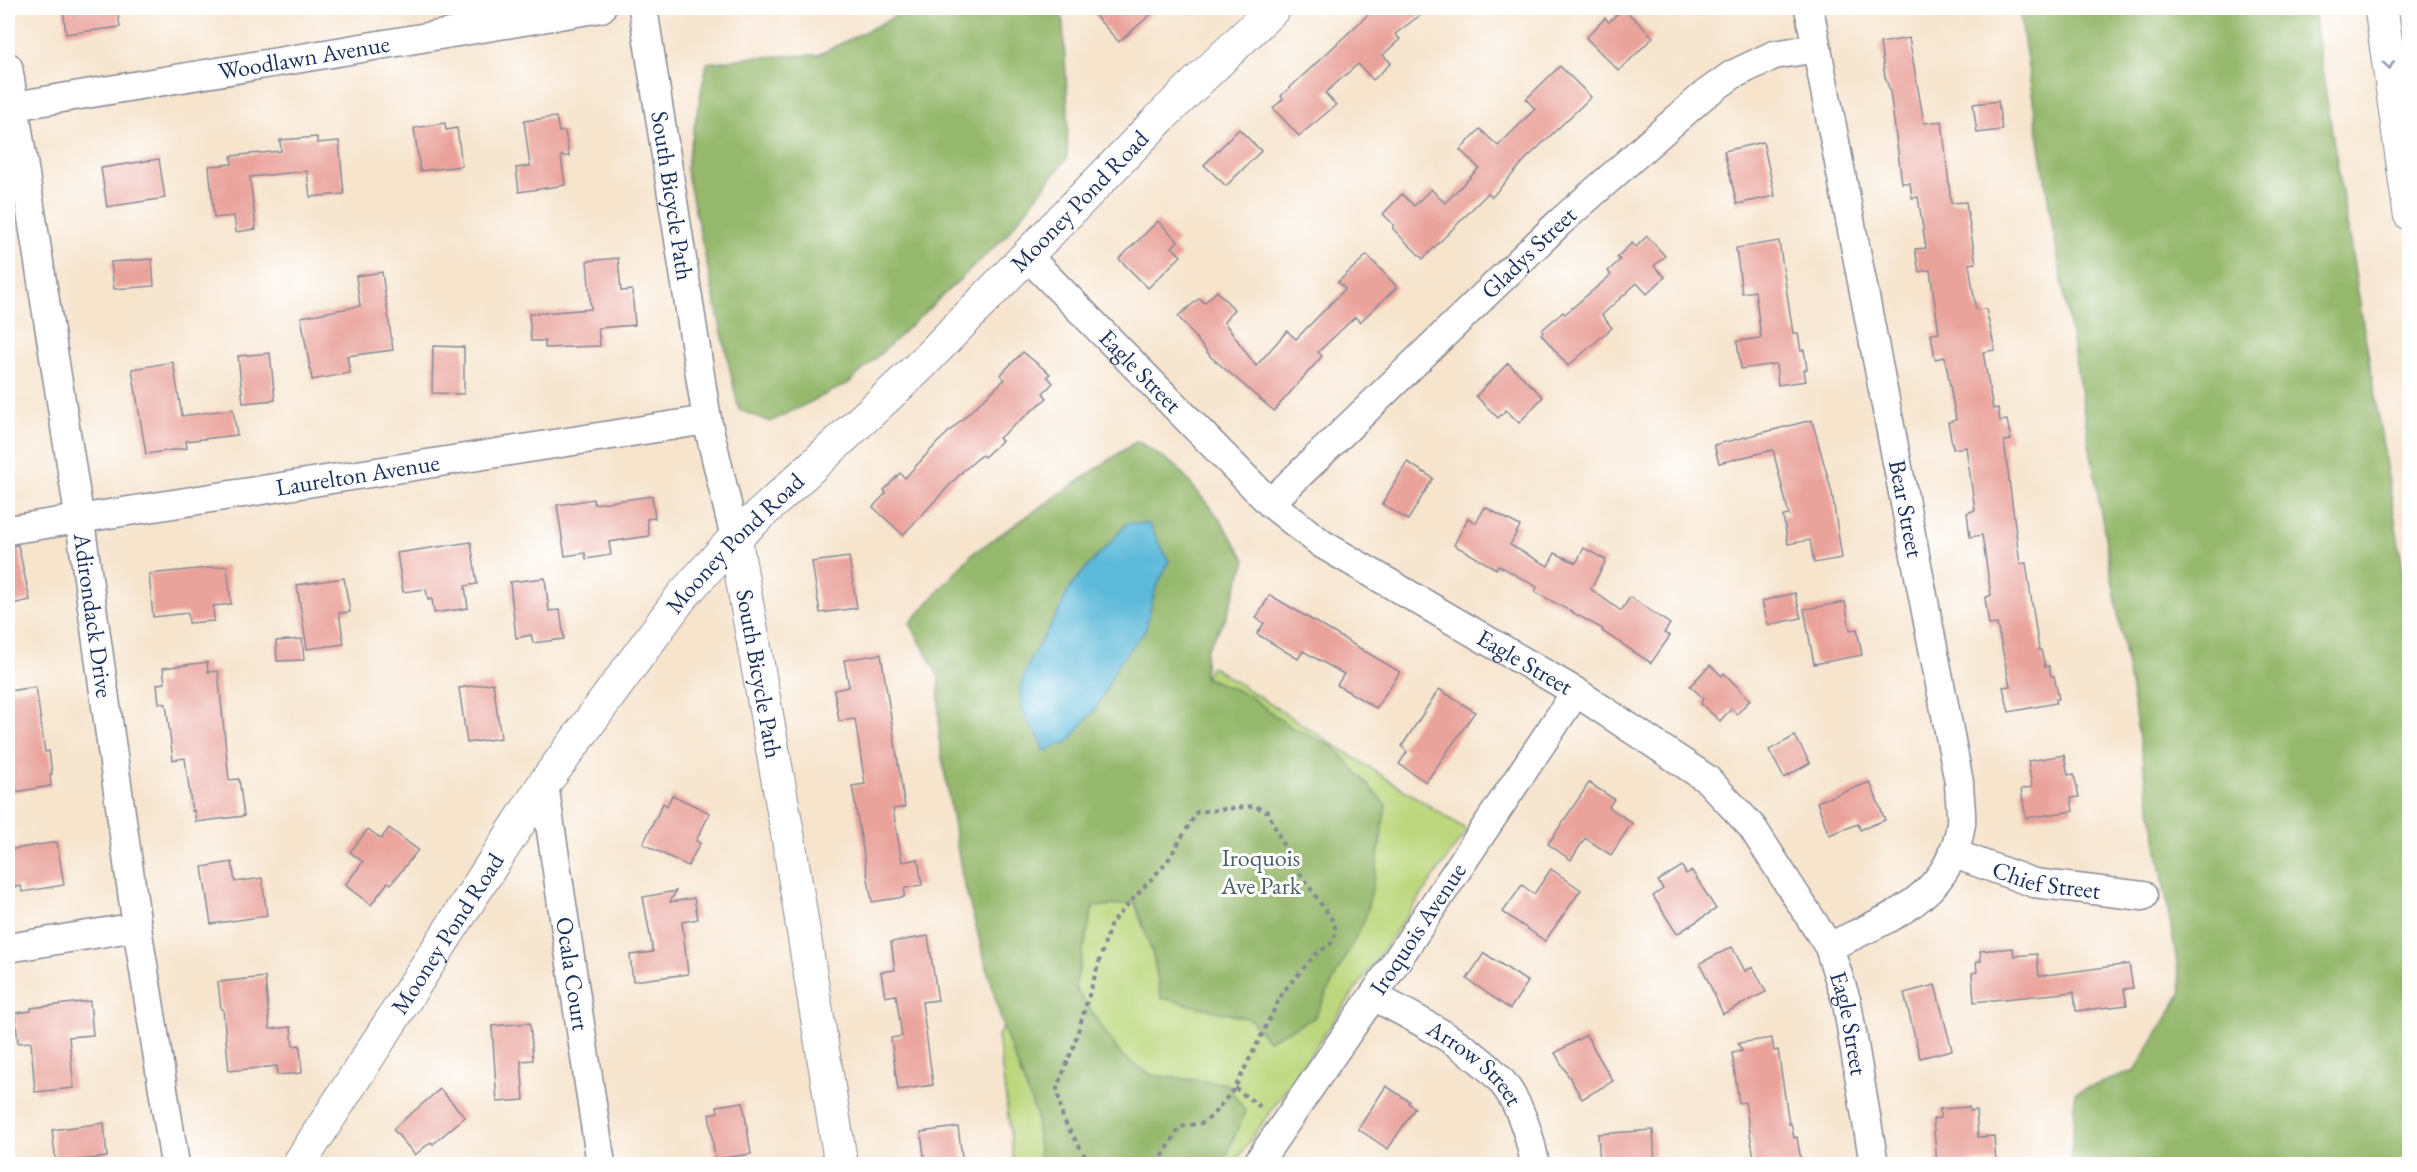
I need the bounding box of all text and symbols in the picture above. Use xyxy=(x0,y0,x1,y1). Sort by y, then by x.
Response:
street label: Woodlawn Avenue xyxy=(216,28,392,87)
one-way arrow xyxy=(2382,61,2394,70)
street label: South Bicycle Path xyxy=(644,109,701,283)
street label: Mooney Pond Road xyxy=(1003,122,1156,278)
street label: Gladys Street xyxy=(1474,199,1583,305)
street label: Eagle Street xyxy=(1092,322,1189,420)
street label: Laurelton Avenue xyxy=(274,446,442,503)
street label: Bear Street xyxy=(1882,457,1931,560)
street label: Mooney Pond Road xyxy=(658,465,811,620)
street label: Adirondack Drive xyxy=(67,530,121,700)
street label: South Bicycle Path xyxy=(729,587,790,761)
street label: Eagle Street xyxy=(1472,622,1579,702)
park label: Iroquois Ave Park xyxy=(1220,842,1302,901)
street label: Mooney Pond Road xyxy=(384,846,511,1020)
street label: Chief Street xyxy=(1988,853,2103,906)
street label: Iroquois Avenue xyxy=(1362,856,1473,1001)
street label: Ocala Court xyxy=(549,915,597,1033)
street label: Eagle Street xyxy=(1823,967,1875,1078)
street label: Arrow Street xyxy=(1421,1012,1530,1111)

